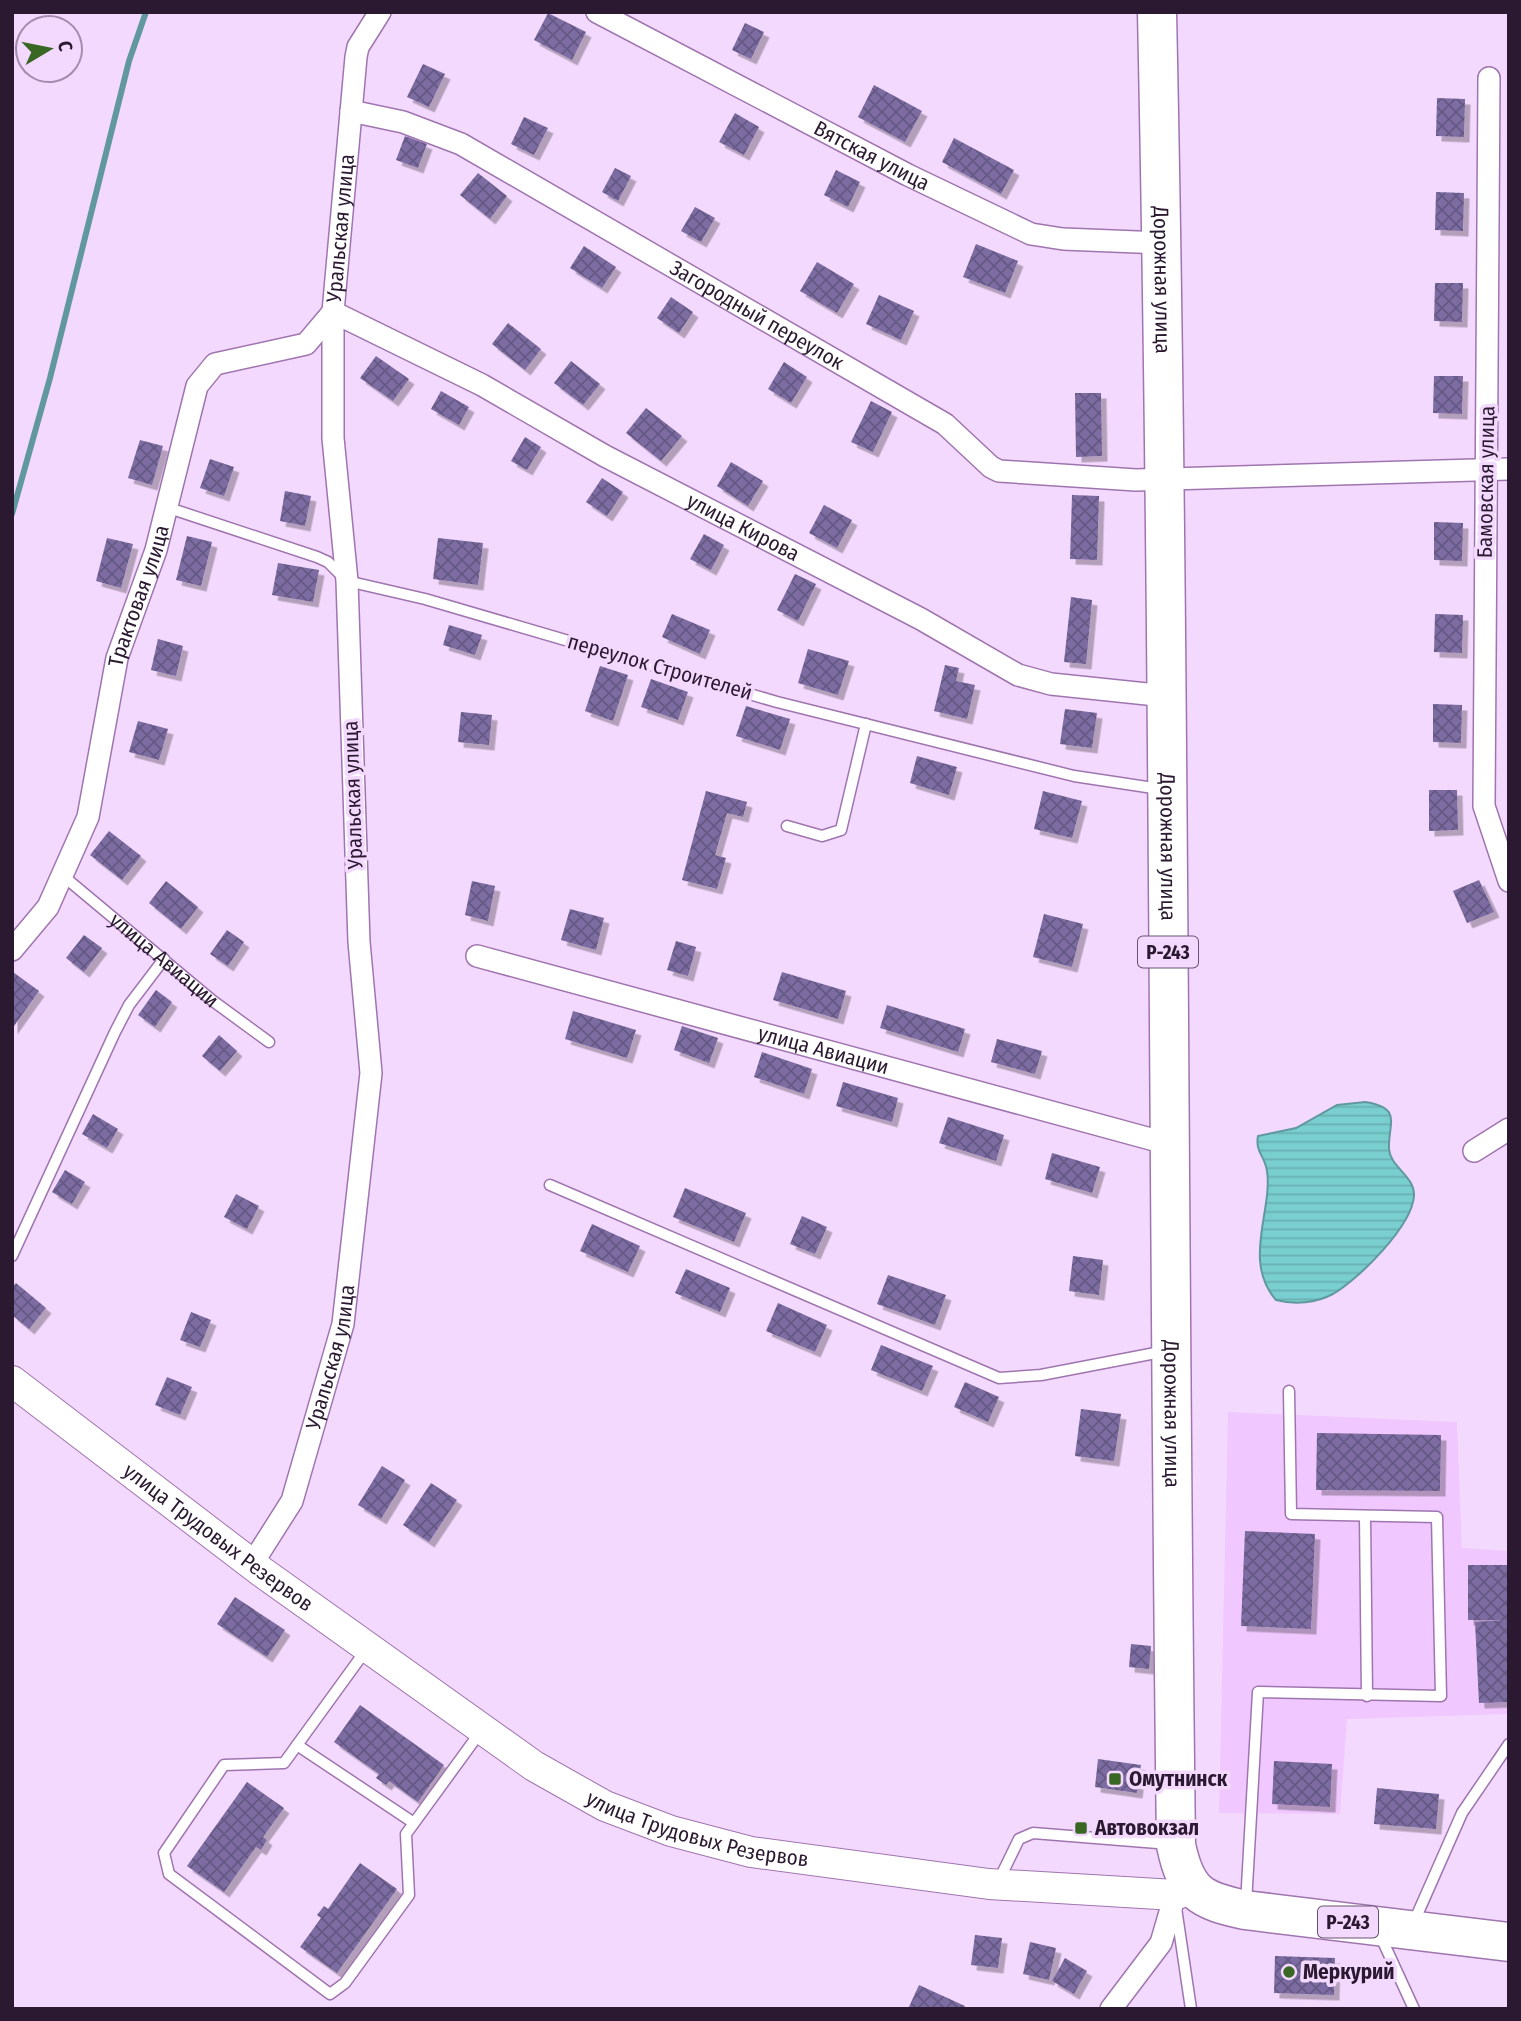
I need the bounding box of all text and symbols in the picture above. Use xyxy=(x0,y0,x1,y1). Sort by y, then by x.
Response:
north arrow xyxy=(14,14,84,84)
text: С xyxy=(53,39,77,53)
street label: Вятская улица xyxy=(809,115,934,196)
street label: Уральская улица xyxy=(321,153,360,304)
street label: Дорожная улица xyxy=(1148,205,1176,354)
street label: Загородный переулок xyxy=(665,255,849,376)
street label: Бамовская улица xyxy=(1472,406,1500,558)
street label: улица Кирова xyxy=(683,488,804,567)
street label: Трактовая улица xyxy=(103,522,175,669)
street label: переулок Строителей xyxy=(565,628,755,706)
street label: Уральская улица xyxy=(337,720,369,871)
street label: Дорожная улица xyxy=(1154,772,1181,921)
street label: улица Авиации xyxy=(104,907,224,1013)
road number: Р-243 xyxy=(1138,936,1198,968)
street label: улица Авиации xyxy=(755,1020,892,1080)
street label: Уральская улица xyxy=(300,1283,360,1434)
street label: Дорожная улица xyxy=(1158,1339,1185,1488)
street label: улица Трудовых Резервов xyxy=(118,1458,318,1617)
place label: Омутнинск xyxy=(1129,1766,1228,1792)
marker: Омутнинск xyxy=(1107,1771,1123,1787)
street label: улица Трудовых Резервов xyxy=(581,1785,810,1873)
place label: Автовокзал xyxy=(1094,1815,1199,1841)
marker: Автовокзал xyxy=(1073,1820,1089,1836)
road number: Р-243 xyxy=(1318,1906,1378,1938)
place label: Меркурий xyxy=(1303,1959,1395,1985)
marker: Меркурий xyxy=(1281,1964,1297,1980)

